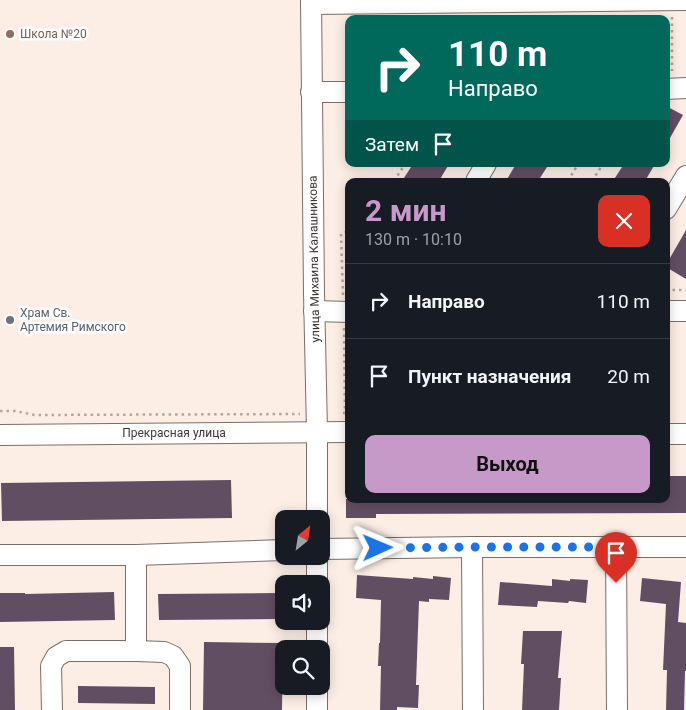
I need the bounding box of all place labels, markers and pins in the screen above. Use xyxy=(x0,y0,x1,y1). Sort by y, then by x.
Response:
place label: Школа №20 xyxy=(20,27,87,41)
marker: Школа №20 xyxy=(4,28,16,40)
place label: Храм Св. Артемия Римского xyxy=(20,306,126,334)
marker: Храм Св. Артемия Римского xyxy=(4,314,16,326)
pin xyxy=(595,532,637,583)

